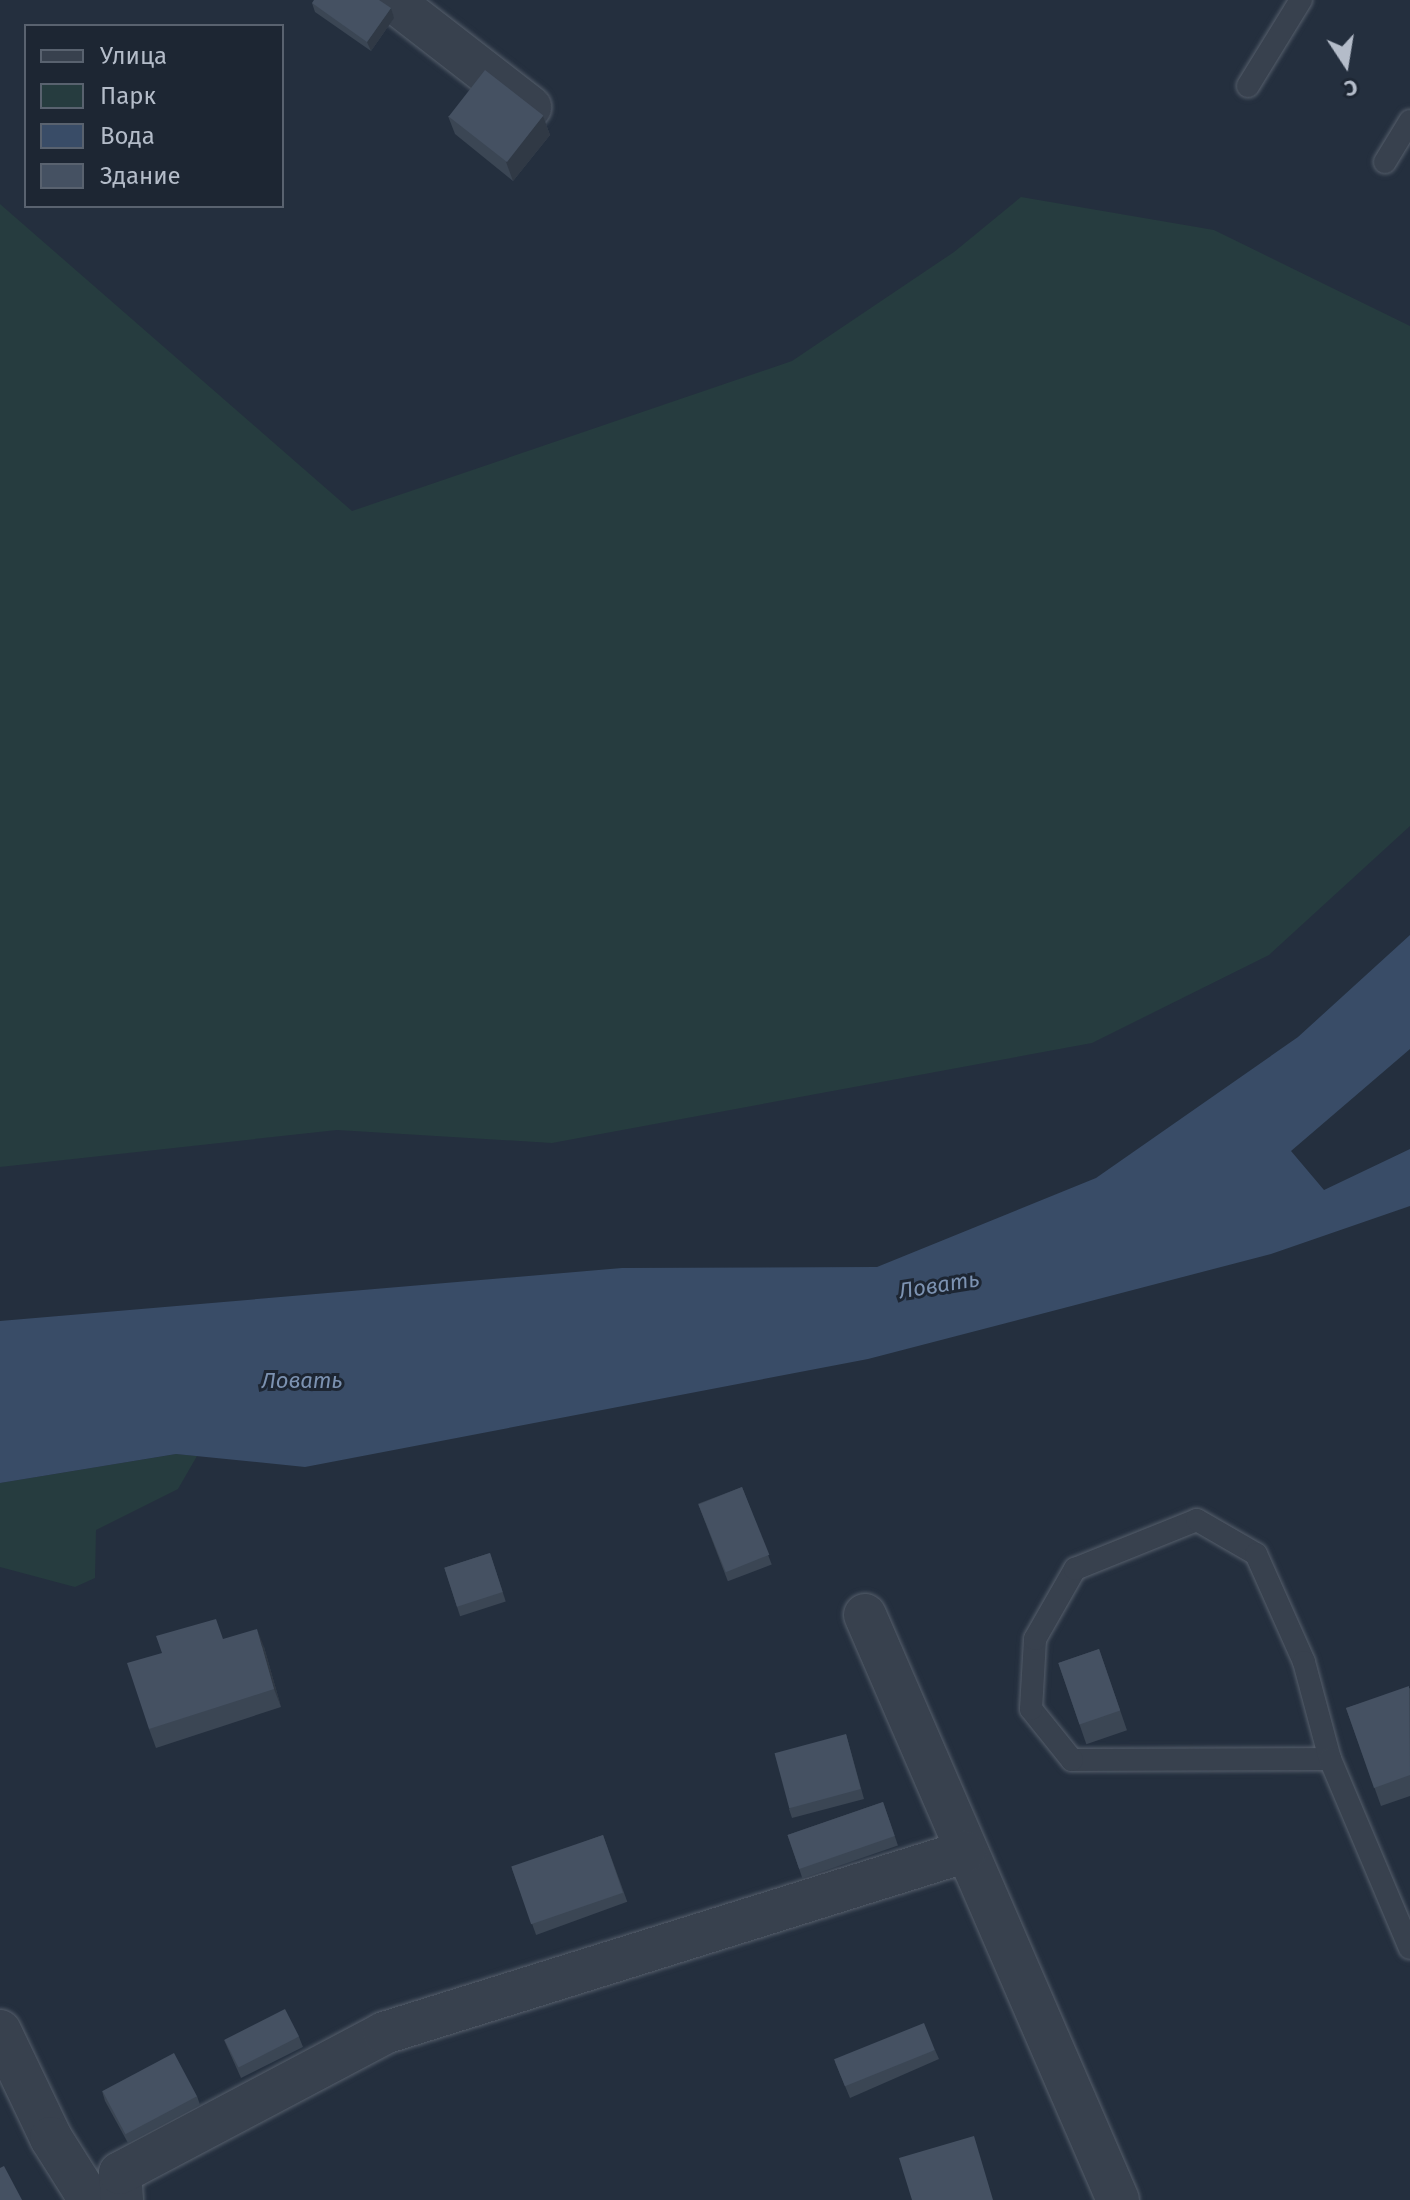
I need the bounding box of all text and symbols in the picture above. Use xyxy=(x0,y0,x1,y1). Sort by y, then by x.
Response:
legend xyxy=(24,24,284,208)
north arrow xyxy=(1306,24,1386,104)
text: Улица xyxy=(100,42,167,70)
text: С xyxy=(1342,73,1360,102)
text: Парк xyxy=(100,82,156,110)
text: Вода xyxy=(100,122,155,150)
text: Здание xyxy=(100,162,181,190)
water label: Ловать xyxy=(897,1266,981,1304)
water label: Ловать xyxy=(261,1368,343,1394)

